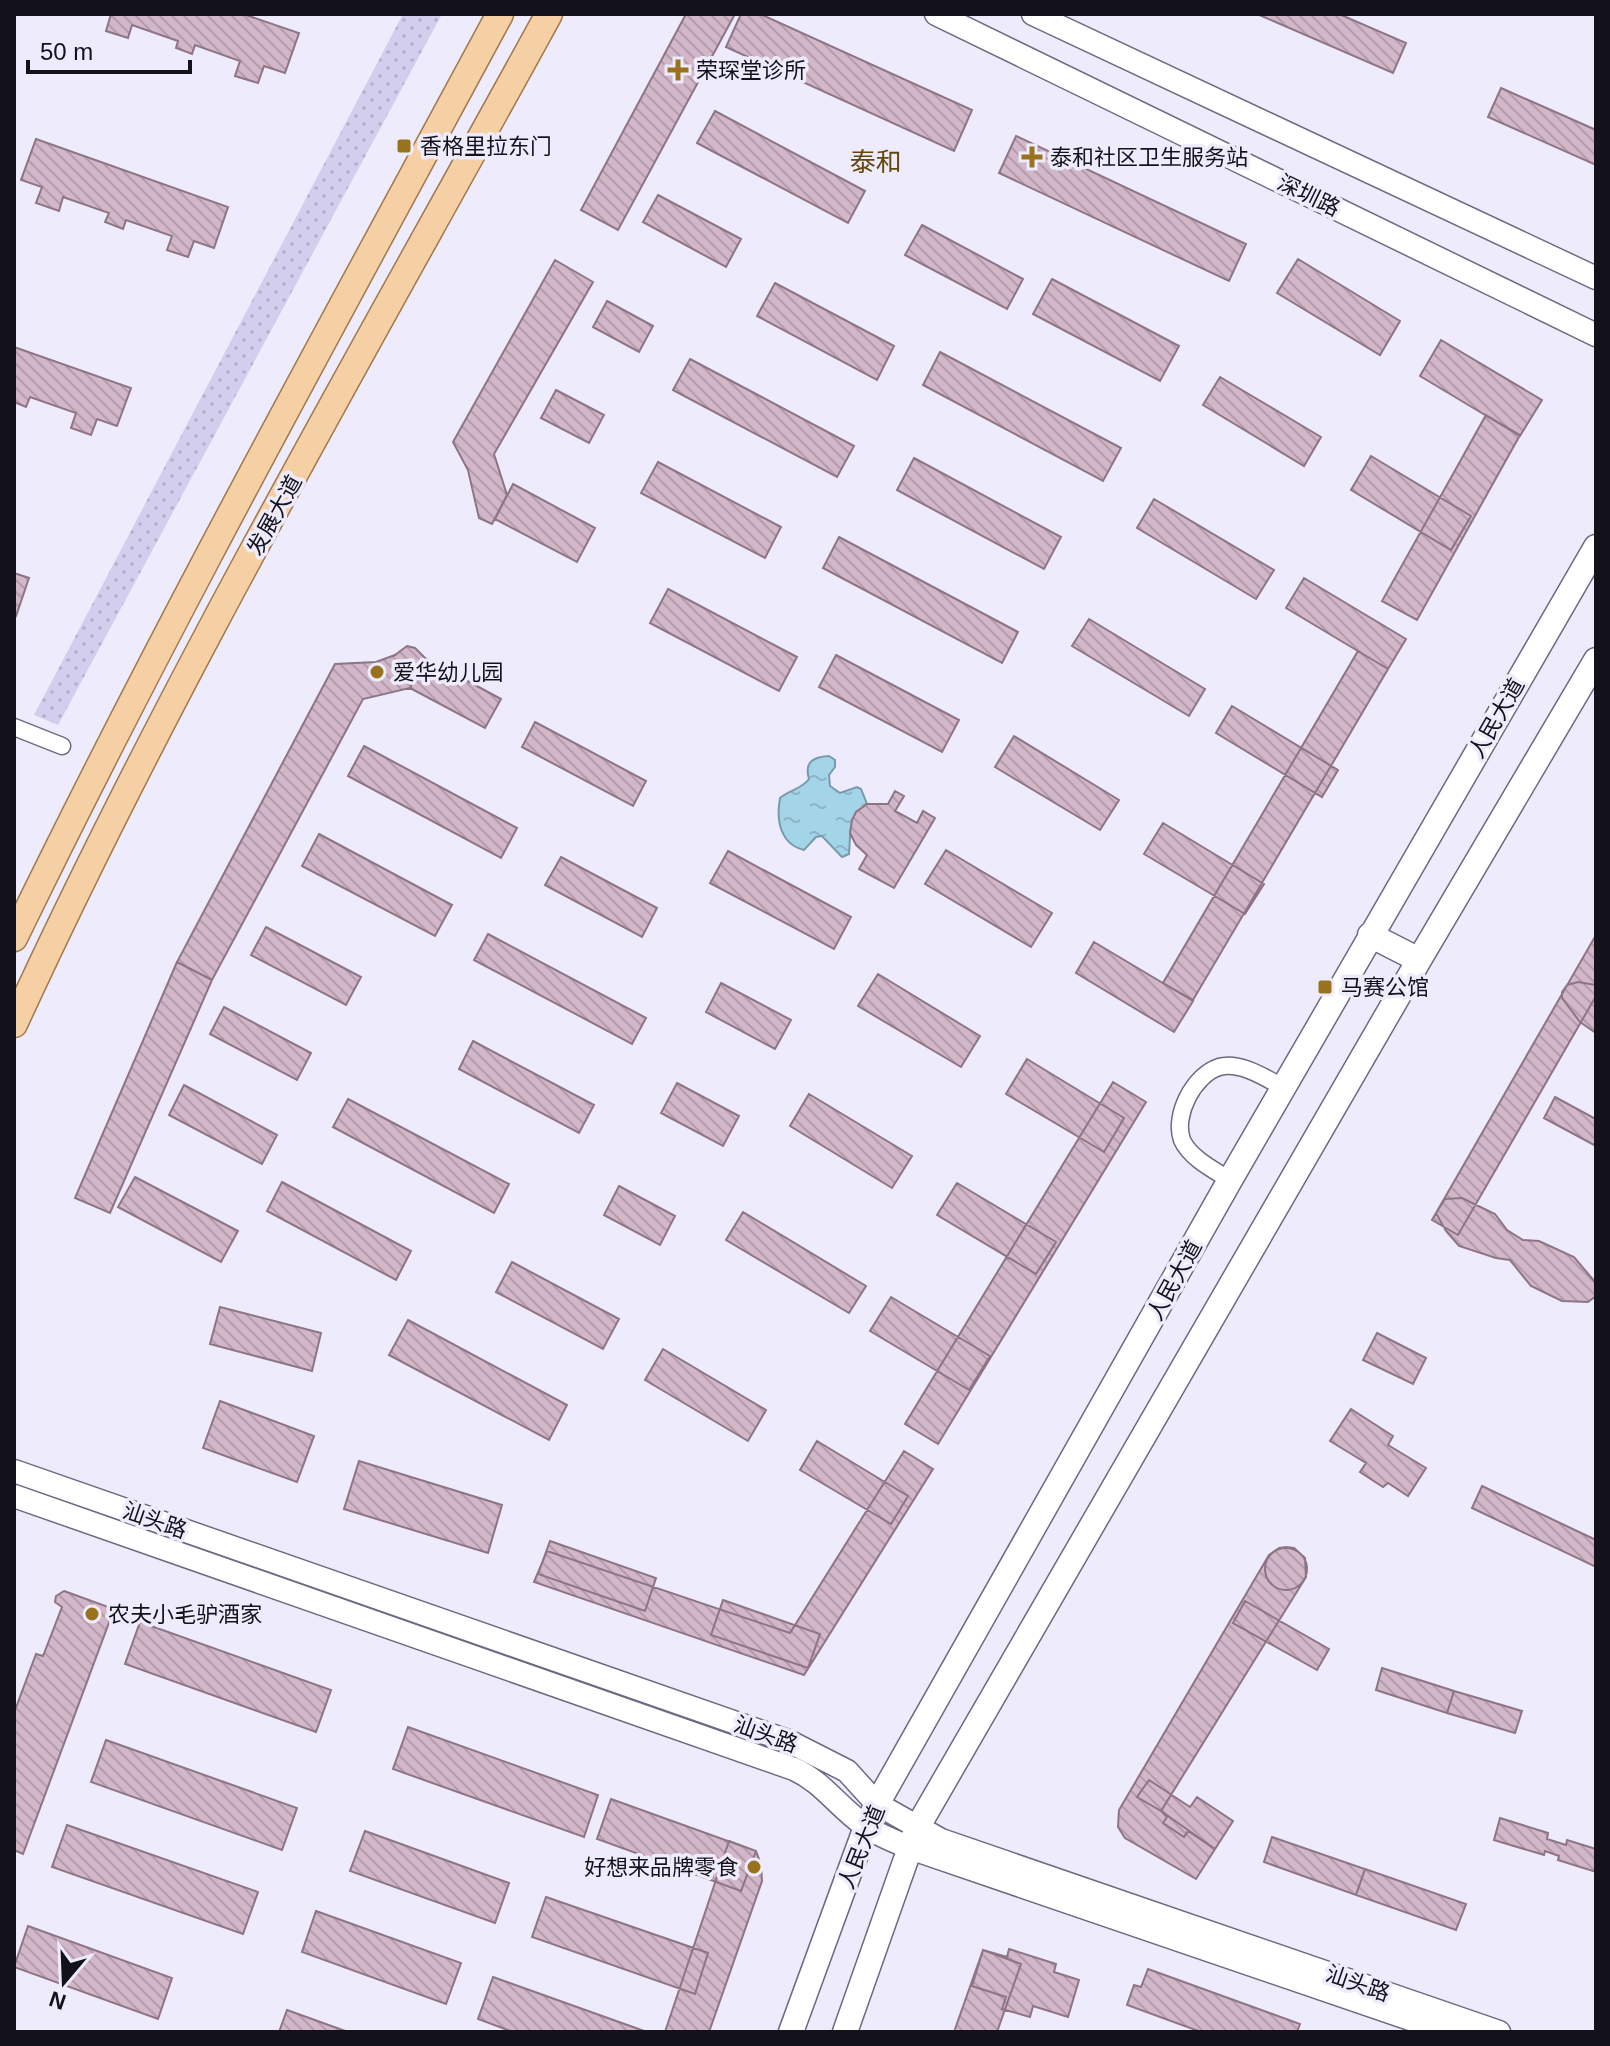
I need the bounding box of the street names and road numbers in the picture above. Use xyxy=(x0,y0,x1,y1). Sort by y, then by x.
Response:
street label: 深圳路 xyxy=(1274,170,1344,221)
street label: 发展大道 xyxy=(242,471,307,560)
street label: 人民大道 xyxy=(1464,674,1529,763)
street label: 人民大道 xyxy=(1142,1236,1207,1325)
street label: 汕头路 xyxy=(120,1498,190,1543)
street label: 汕头路 xyxy=(731,1711,801,1758)
street label: 人民大道 xyxy=(833,1802,890,1893)
street label: 汕头路 xyxy=(1323,1961,1393,2006)

